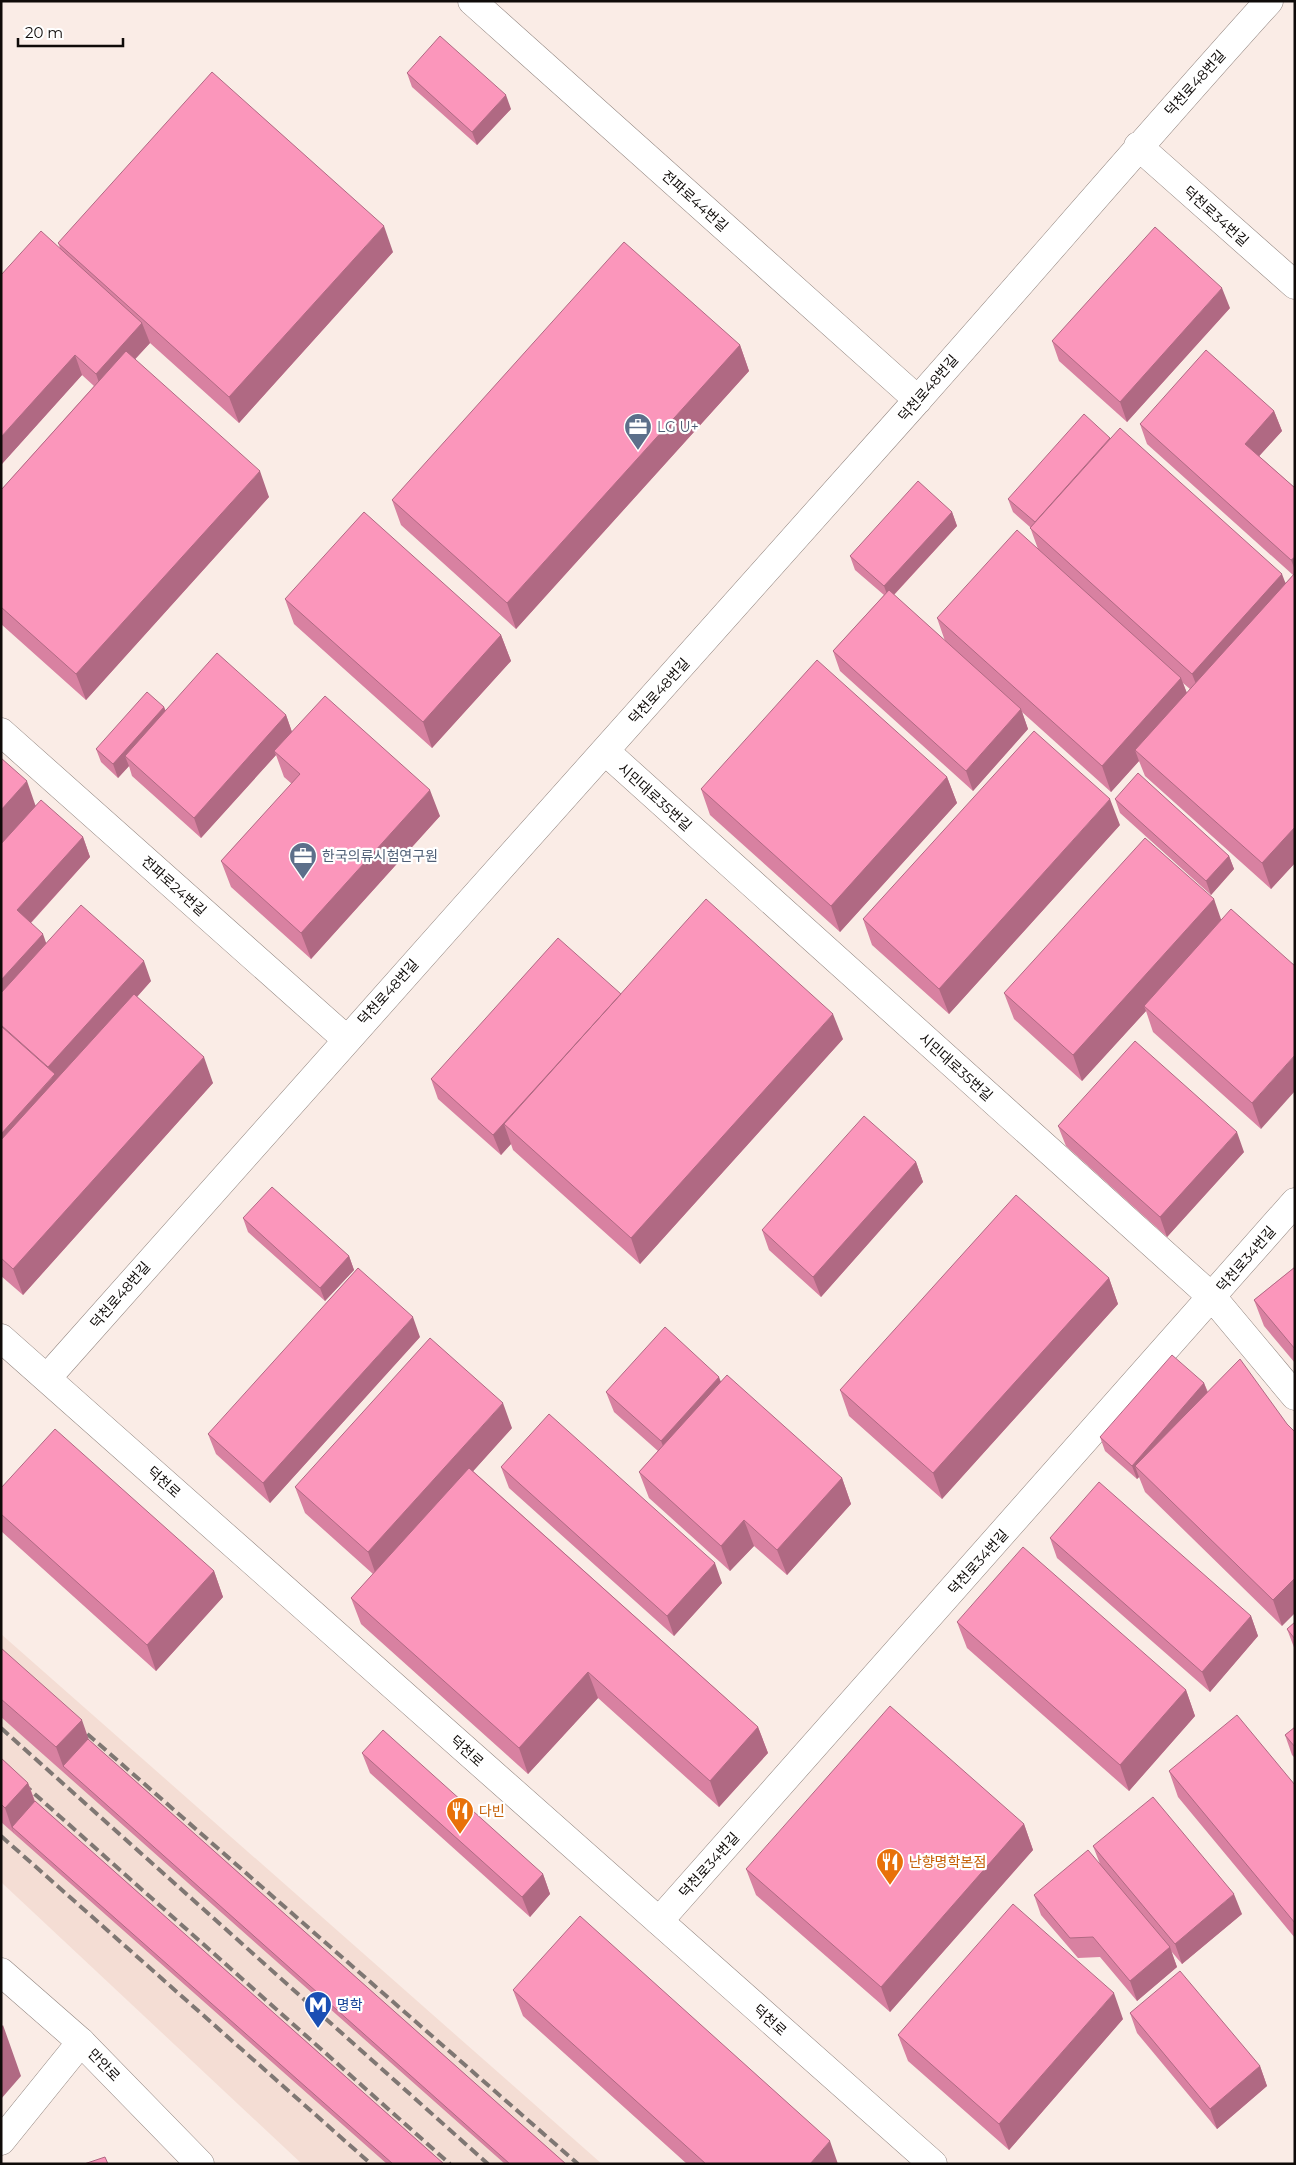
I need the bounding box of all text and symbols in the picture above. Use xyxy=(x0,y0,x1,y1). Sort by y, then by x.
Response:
scale bar xyxy=(18,15,122,47)
text: 20 m xyxy=(25,23,63,42)
street label: 덕천로48번길 xyxy=(1161,46,1229,120)
street label: 전파로44번길 xyxy=(658,167,732,235)
street label: 덕천로34번길 xyxy=(1180,182,1252,250)
street label: 덕천로48번길 xyxy=(894,351,962,425)
office icon: LG U+ xyxy=(623,412,653,451)
place label: LG U+ xyxy=(657,418,699,436)
street label: 덕천로48번길 xyxy=(625,654,693,728)
street label: 시민대로35번길 xyxy=(614,759,696,835)
office icon: 한국의류시험연구원 xyxy=(288,841,318,880)
place label: 한국의류시험연구원 xyxy=(322,847,438,865)
street label: 전파로24번길 xyxy=(138,852,210,920)
street label: 덕천로48번길 xyxy=(354,955,422,1029)
street label: 시민대로35번길 xyxy=(915,1029,997,1105)
street label: 덕천로34번길 xyxy=(1212,1222,1280,1296)
street label: 덕천로48번길 xyxy=(86,1258,154,1332)
street label: 덕천로 xyxy=(144,1462,184,1502)
street label: 덕천로34번길 xyxy=(944,1526,1012,1598)
street label: 덕천로 xyxy=(447,1731,487,1771)
restaurant icon: 다빈 xyxy=(445,1796,475,1835)
place label: 다빈 xyxy=(479,1802,505,1820)
street label: 덕천로34번길 xyxy=(675,1829,743,1901)
restaurant icon: 난향명학본점 xyxy=(875,1847,905,1886)
place label: 난향명학본점 xyxy=(909,1853,986,1871)
metro station icon: 명학 xyxy=(303,1990,333,2029)
place label: 명학 xyxy=(337,1996,363,2014)
street label: 덕천로 xyxy=(750,2000,790,2040)
street label: 만안로 xyxy=(84,2045,124,2085)

